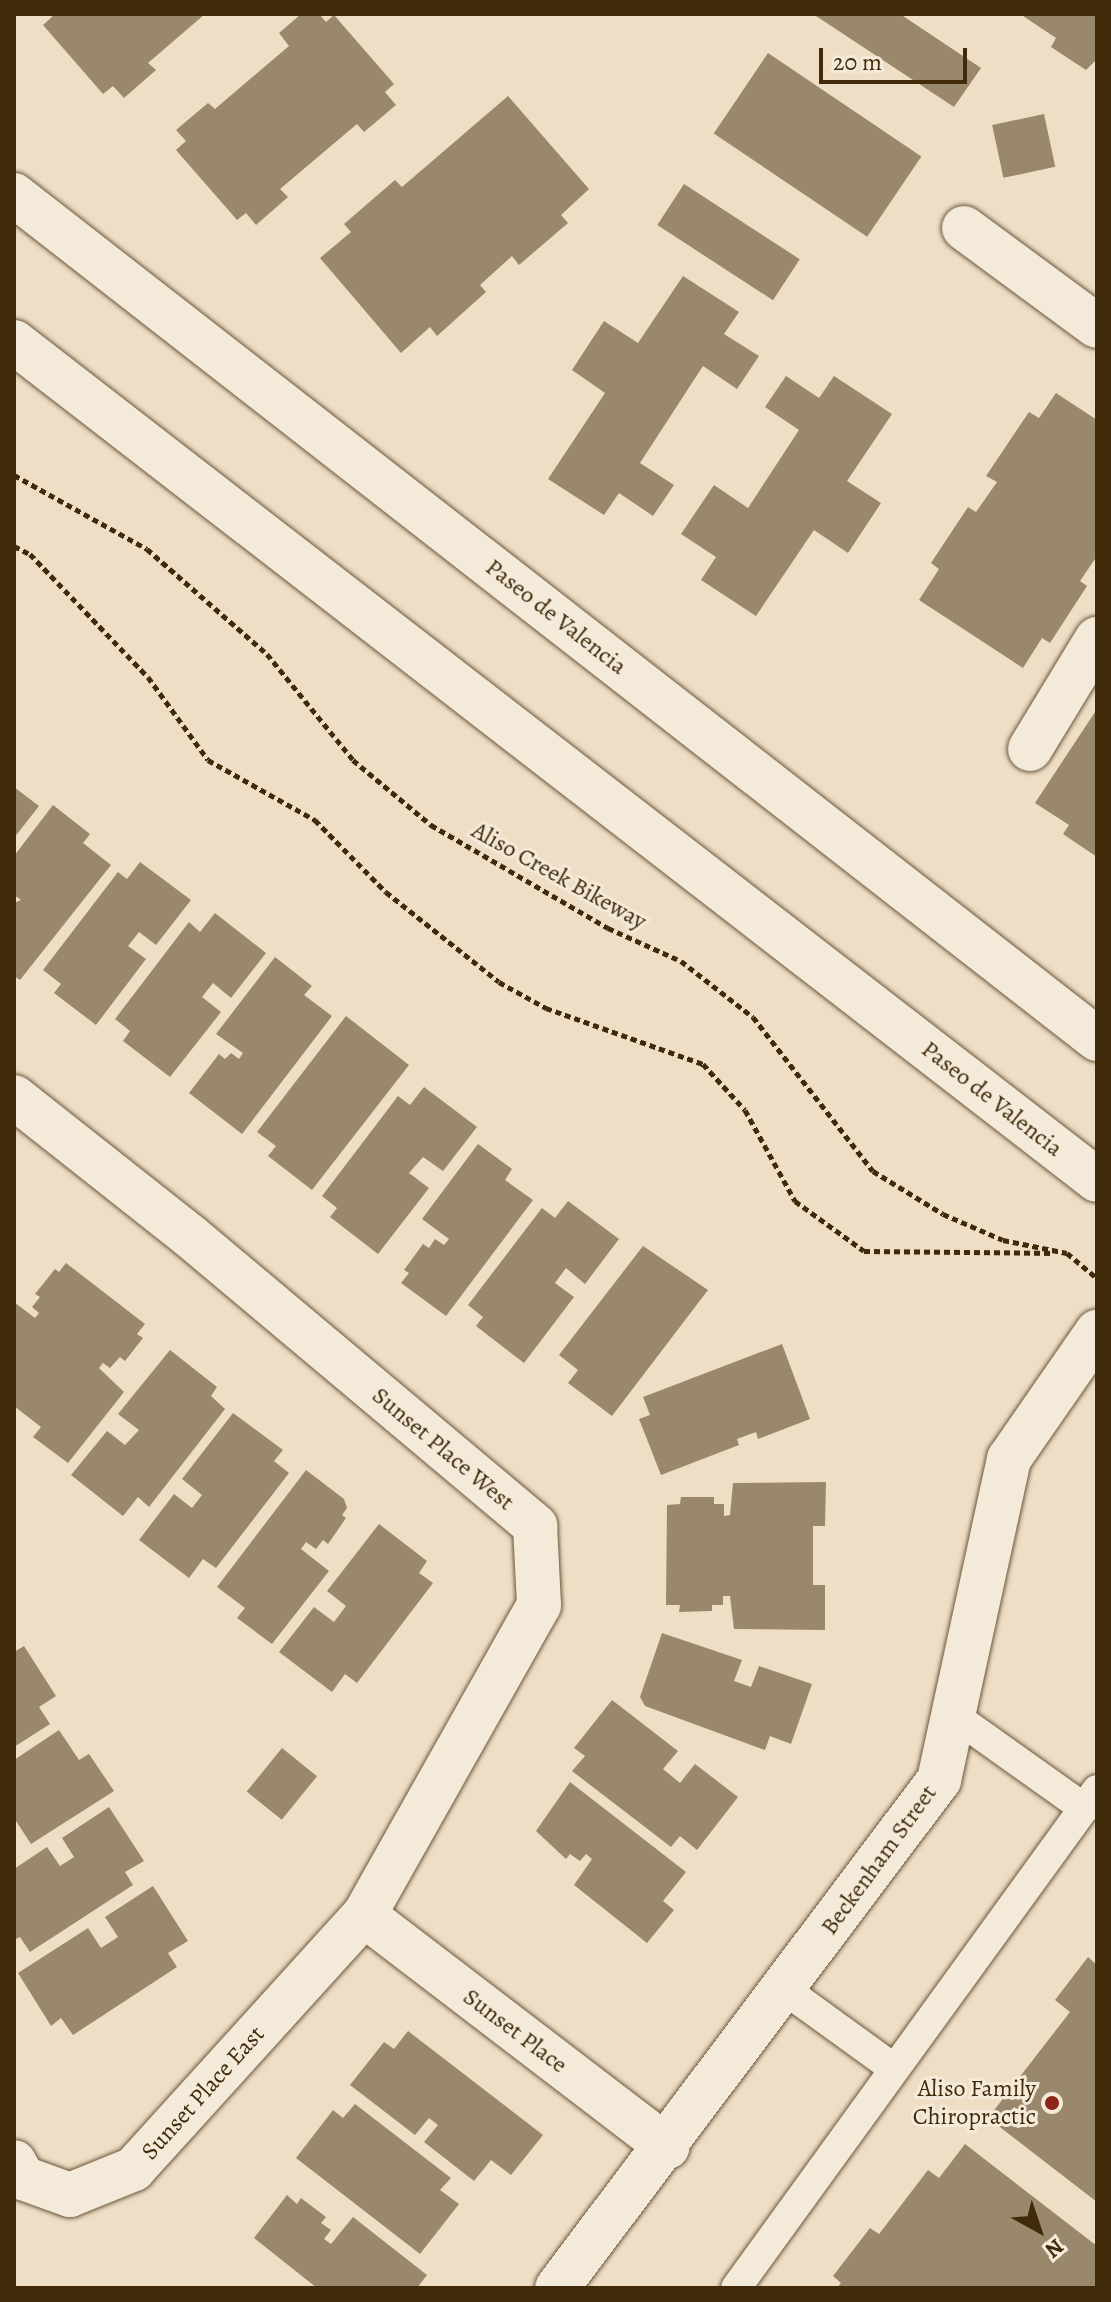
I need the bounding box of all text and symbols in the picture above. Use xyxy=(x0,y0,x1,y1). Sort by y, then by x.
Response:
scale bar xyxy=(823,32,971,82)
text: 20 m xyxy=(833,46,882,78)
street label: Paseo de Valencia xyxy=(480,553,632,681)
street label: Aliso Creek Bikeway xyxy=(467,816,651,936)
street label: Paseo de Valencia xyxy=(916,1035,1068,1163)
street label: Sunset Place West xyxy=(366,1381,520,1517)
street label: Beckenham Street xyxy=(815,1779,943,1941)
street label: Sunset Place xyxy=(457,1983,573,2079)
street label: Sunset Place East xyxy=(135,2020,271,2166)
place label: Aliso Family Chiropractic xyxy=(913,2075,1036,2131)
marker: Aliso Family Chiropractic xyxy=(1043,2094,1061,2112)
north arrow xyxy=(999,2190,1079,2270)
text: N xyxy=(1039,2232,1070,2265)

